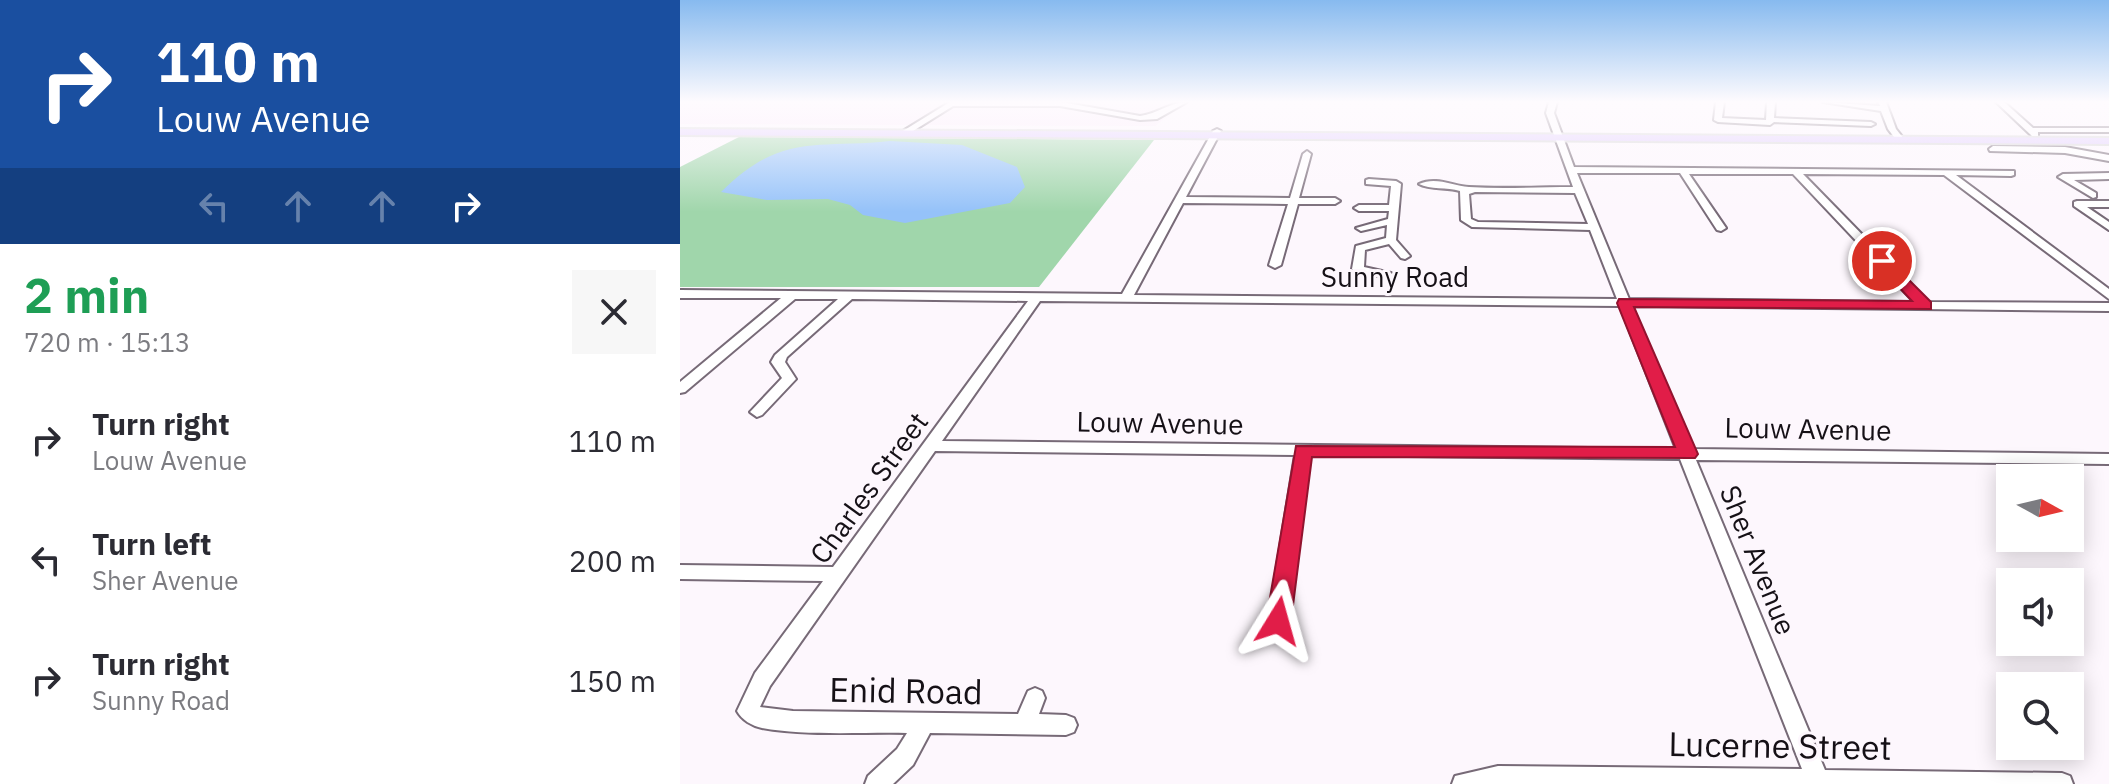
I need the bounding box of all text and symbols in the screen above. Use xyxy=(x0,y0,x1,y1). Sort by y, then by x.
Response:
text: 110 m xyxy=(156,25,320,97)
icon: right xyxy=(24,32,128,136)
text: Louw Avenue xyxy=(156,95,371,142)
icon: left xyxy=(192,184,236,228)
icon: ahead xyxy=(276,184,320,228)
icon: ahead xyxy=(360,184,404,228)
icon: right xyxy=(444,184,488,228)
pin xyxy=(1848,227,1916,295)
icon: arrive xyxy=(1860,239,1904,283)
street label: Sunny Road xyxy=(1321,258,1469,295)
text: 2 min xyxy=(24,264,149,326)
button: close xyxy=(572,270,656,354)
text: 720 m · 15:13 xyxy=(24,325,190,359)
street label: Louw Avenue xyxy=(1076,403,1244,442)
text: Turn right xyxy=(92,404,230,443)
street label: Charles Street xyxy=(801,405,936,571)
street label: Louw Avenue xyxy=(1724,409,1892,448)
icon: right xyxy=(24,418,68,462)
text: 110 m xyxy=(569,421,656,460)
text: Louw Avenue xyxy=(92,443,247,477)
north arrow xyxy=(1996,464,2084,552)
map controls xyxy=(1996,464,2084,760)
street label: Sher Avenue xyxy=(1712,480,1805,640)
text: Turn left xyxy=(92,524,211,563)
icon: left xyxy=(24,538,68,582)
text: 200 m xyxy=(569,541,656,580)
text: Sher Avenue xyxy=(92,563,239,597)
button: sound xyxy=(1996,568,2084,656)
position arrow xyxy=(1236,579,1320,663)
text: Turn right xyxy=(92,644,230,683)
icon: right xyxy=(24,658,68,702)
text: 150 m xyxy=(569,661,656,700)
street label: Enid Road xyxy=(829,667,983,713)
button: search xyxy=(1996,672,2084,760)
text: Sunny Road xyxy=(92,683,230,717)
street label: Lucerne Street xyxy=(1668,721,1892,769)

